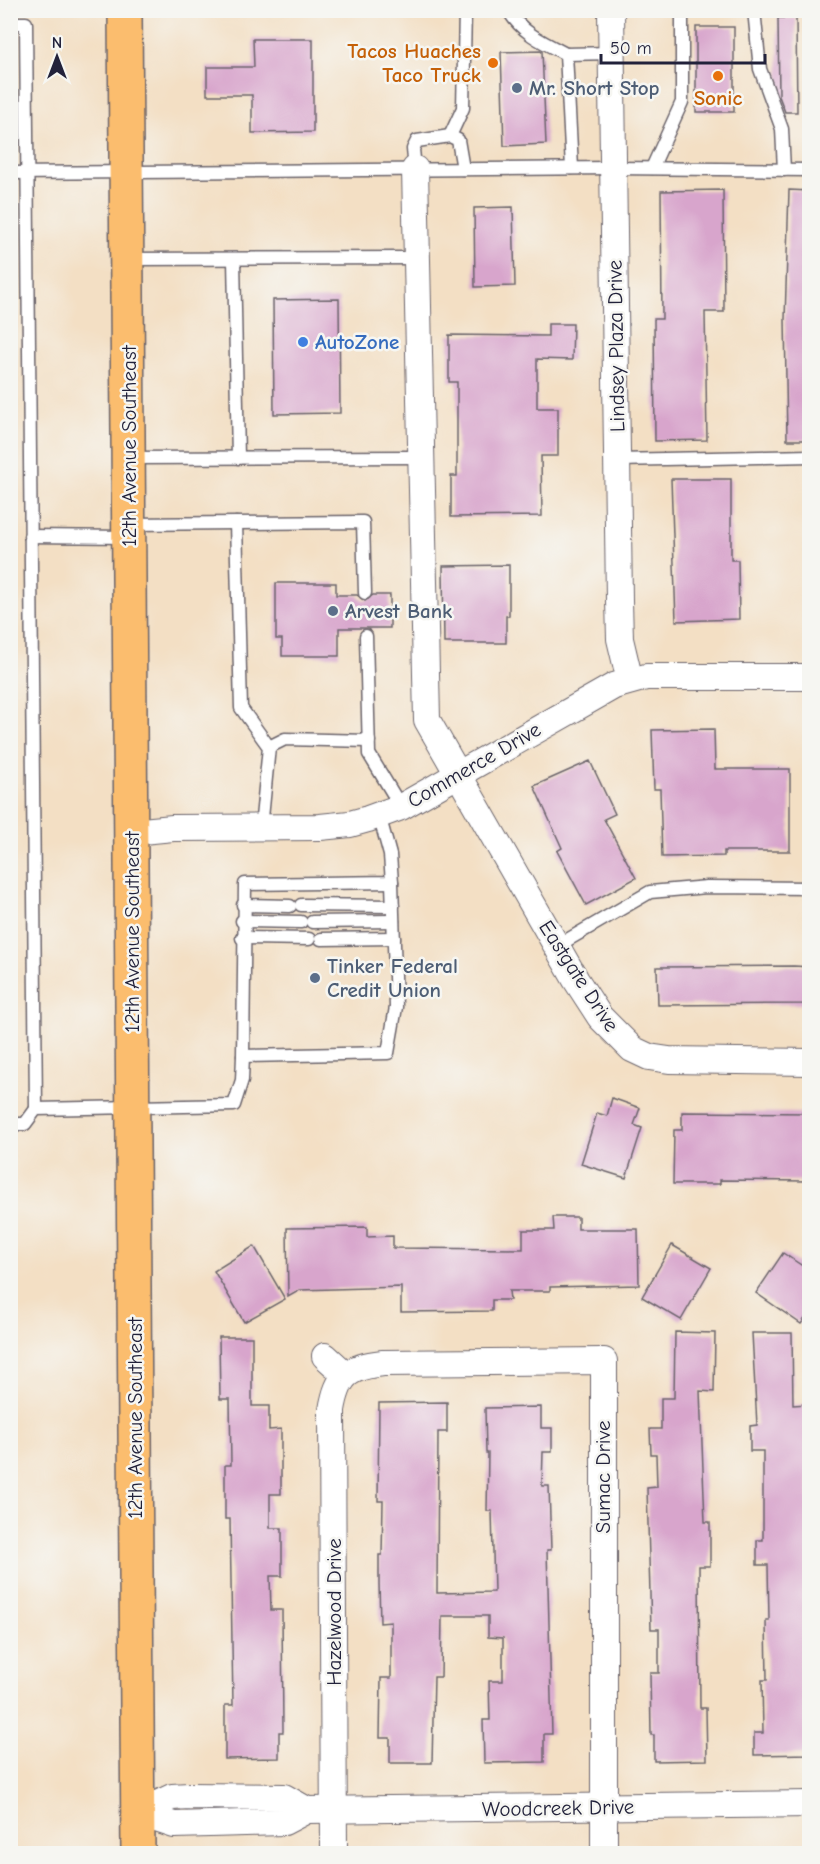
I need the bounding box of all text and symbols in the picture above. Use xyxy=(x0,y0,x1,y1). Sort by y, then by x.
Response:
north arrow xyxy=(27,27,87,87)
scale bar xyxy=(601,27,764,65)
text: N xyxy=(52,34,62,52)
text: 50 m xyxy=(610,38,652,59)
place label: Tacos Huaches Taco Truck xyxy=(347,39,482,87)
marker: Tacos Huaches Taco Truck xyxy=(486,56,500,70)
marker: Sonic xyxy=(711,69,725,83)
place label: Mr. Short Stop xyxy=(529,76,660,100)
marker: Mr. Short Stop xyxy=(510,81,524,95)
place label: Sonic xyxy=(694,86,742,110)
street label: Lindsey Plaza Drive xyxy=(602,260,630,432)
place label: AutoZone xyxy=(315,330,399,354)
marker: AutoZone xyxy=(296,335,310,349)
street label: 12th Avenue Southeast xyxy=(117,344,141,547)
place label: Arvest Bank xyxy=(345,599,453,623)
marker: Arvest Bank xyxy=(326,604,340,618)
street label: Commerce Drive xyxy=(403,717,545,813)
street label: 12th Avenue Southeast xyxy=(120,830,144,1033)
street label: Eastgate Drive xyxy=(534,916,624,1036)
place label: Tinker Federal Credit Union xyxy=(327,954,458,1002)
marker: Tinker Federal Credit Union xyxy=(308,971,322,985)
street label: 12th Avenue Southeast xyxy=(123,1316,147,1519)
street label: Sumac Drive xyxy=(591,1421,615,1533)
street label: Hazelwood Drive xyxy=(322,1538,346,1686)
street label: Woodcreek Drive xyxy=(482,1795,634,1821)

